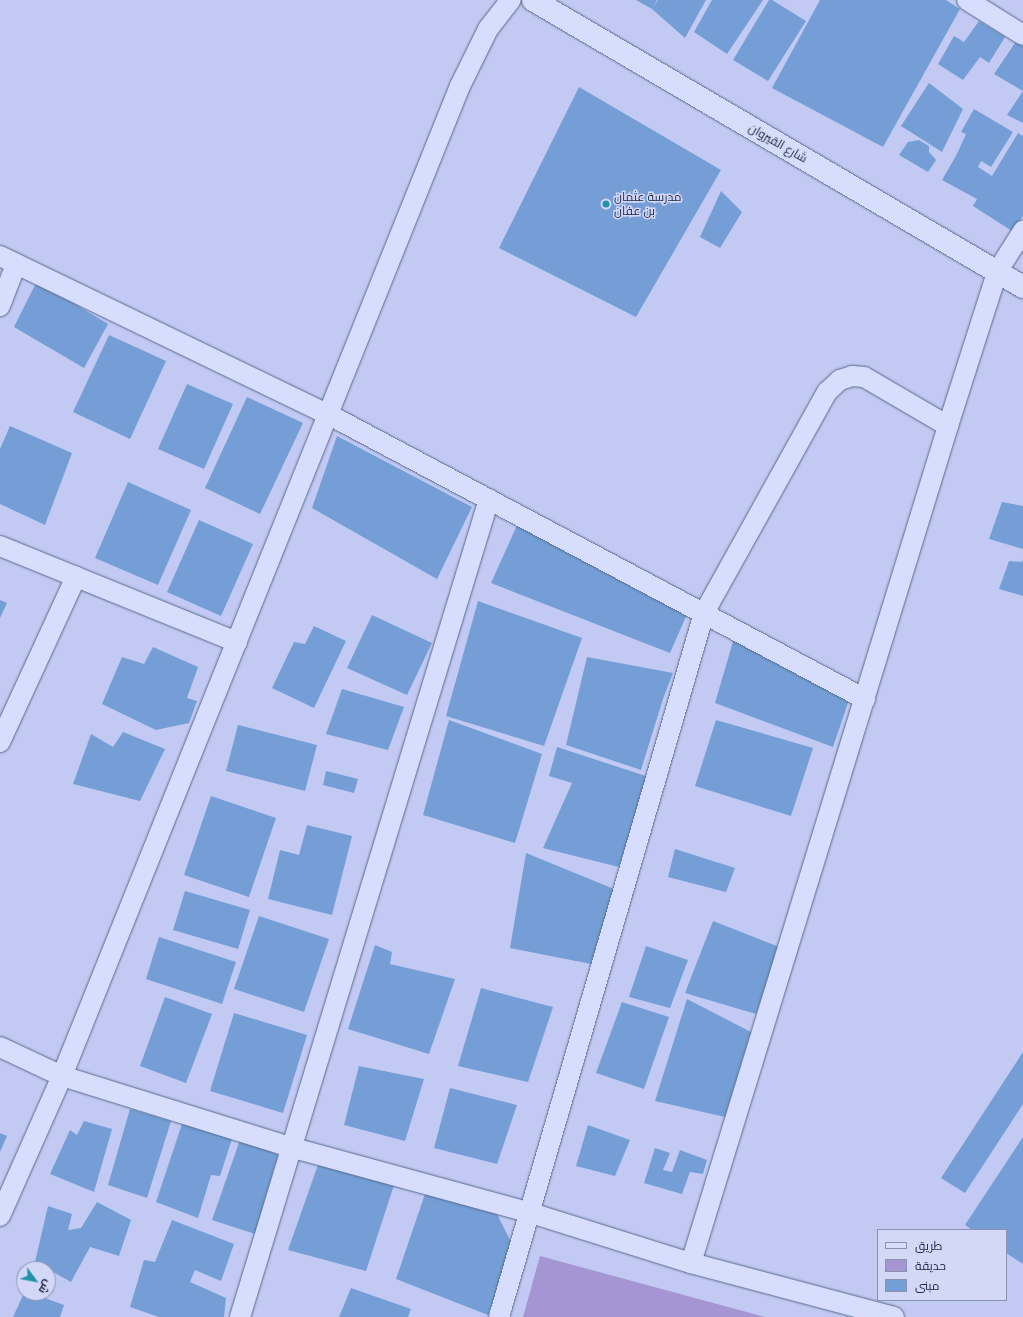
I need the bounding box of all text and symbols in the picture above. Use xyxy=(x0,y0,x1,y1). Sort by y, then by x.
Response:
street label: شارع القيروان xyxy=(746,120,810,166)
place label: مدرسة عثمان بن عفان xyxy=(614,190,682,218)
marker: مدرسة عثمان بن عفان xyxy=(601,199,611,209)
legend xyxy=(877,1229,1007,1301)
text: طريق xyxy=(915,1237,942,1254)
text: حديقة xyxy=(915,1257,946,1274)
north arrow xyxy=(16,1261,56,1301)
text: ش xyxy=(36,1277,56,1297)
text: مبنى xyxy=(915,1277,940,1294)

